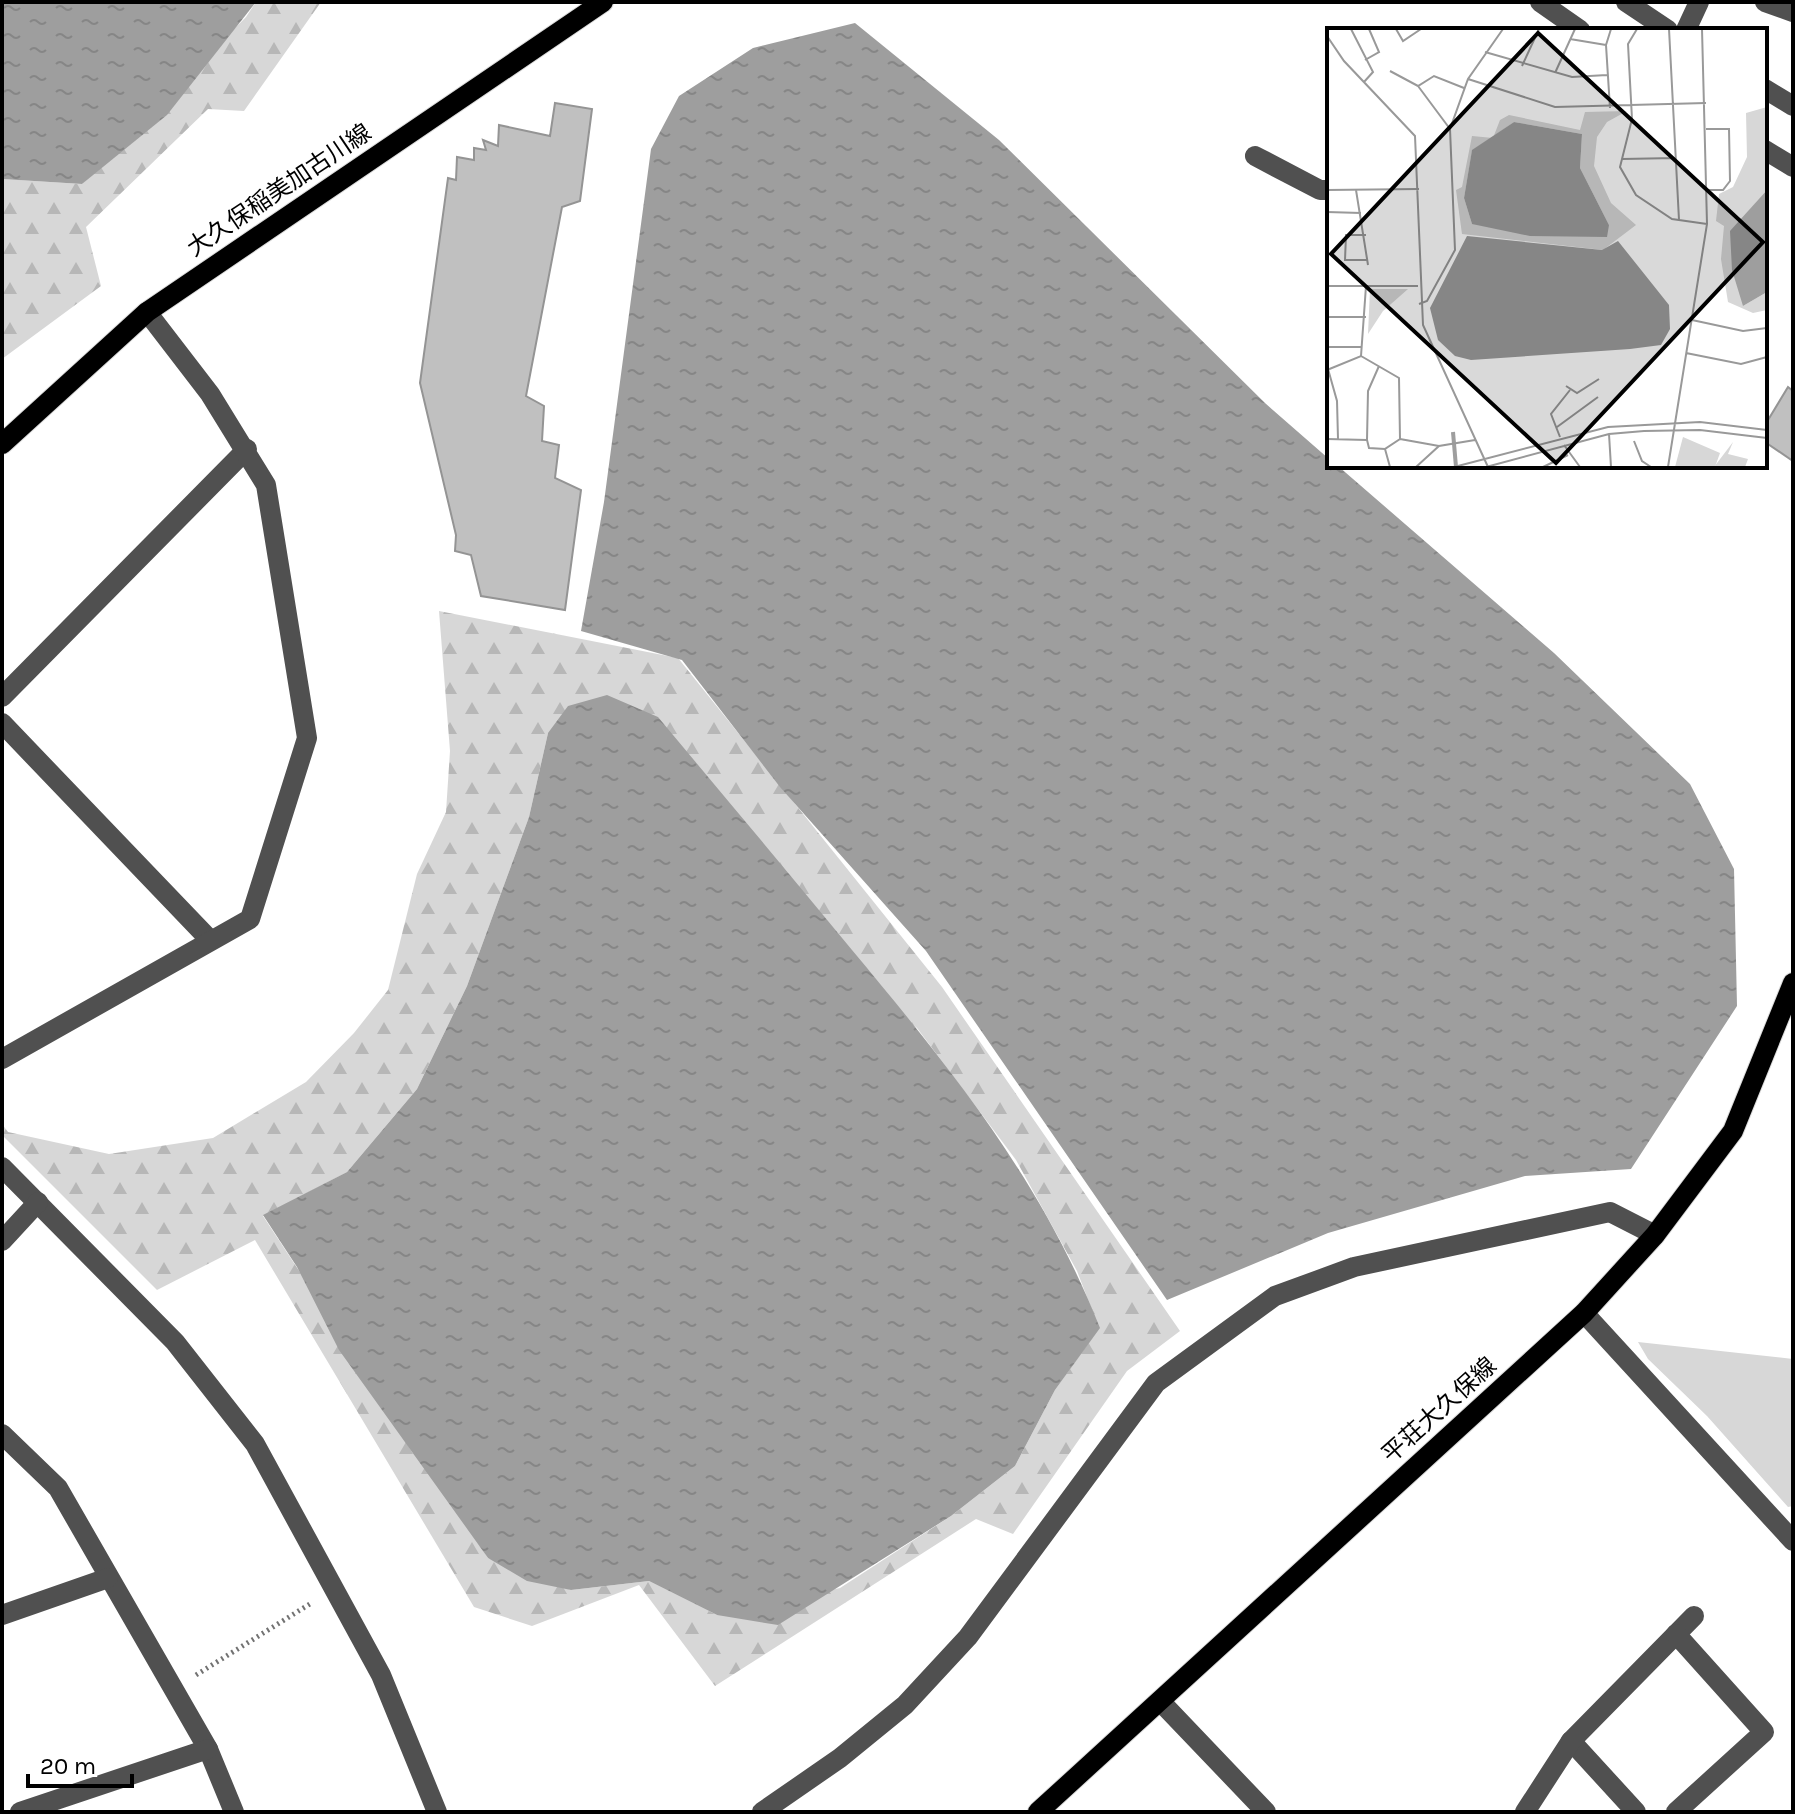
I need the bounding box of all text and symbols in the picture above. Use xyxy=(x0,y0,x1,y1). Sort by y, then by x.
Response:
inset map xyxy=(1327,28,1767,468)
street label: 大久保稲美加古川線 xyxy=(182,118,376,262)
street label: 平荘大久保線 xyxy=(1376,1351,1502,1469)
scale bar xyxy=(28,1738,132,1788)
text: 20 m xyxy=(40,1752,96,1780)

